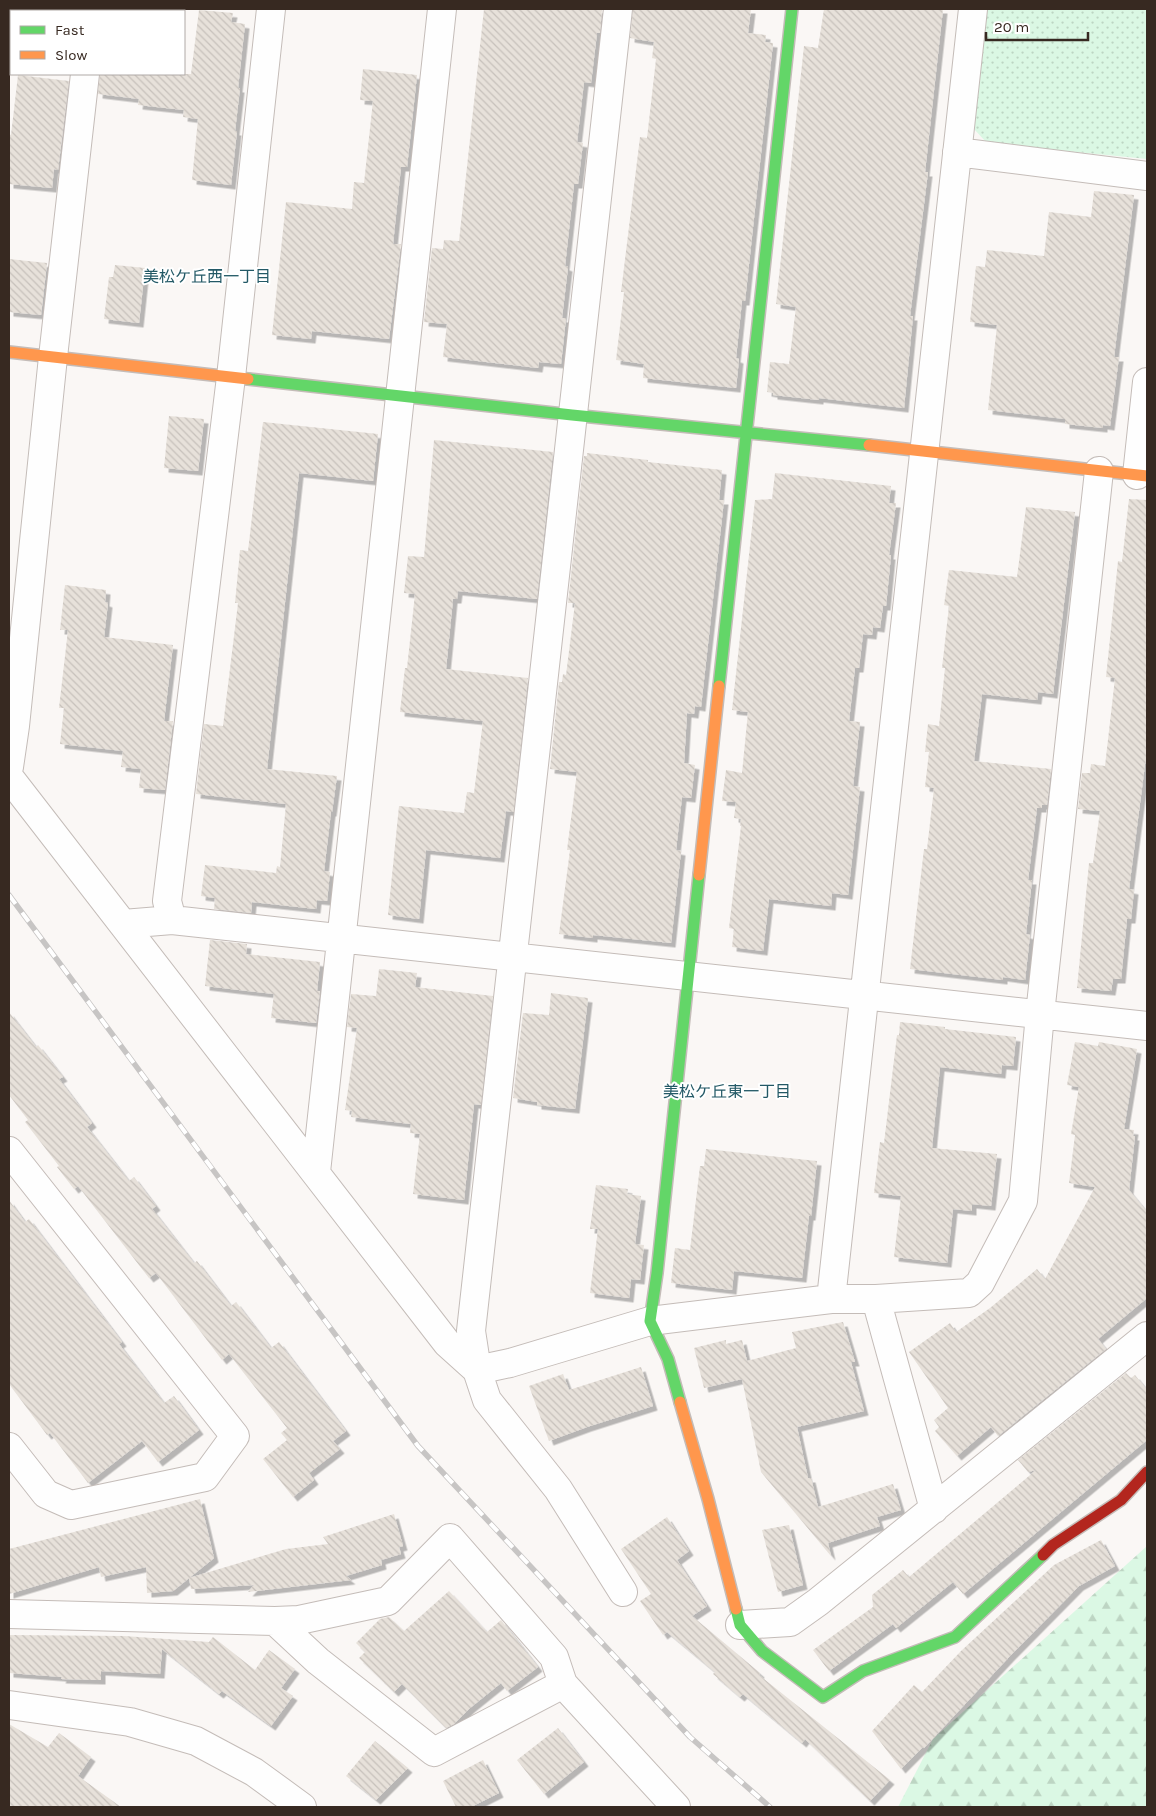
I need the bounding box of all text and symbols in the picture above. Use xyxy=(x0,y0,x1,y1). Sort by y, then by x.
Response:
legend xyxy=(10,10,185,75)
scale bar xyxy=(986,10,1088,42)
text: 20 m xyxy=(994,18,1029,36)
text: Fast xyxy=(55,21,85,39)
text: Slow xyxy=(55,46,87,64)
district label: 美松ケ丘西一丁目 xyxy=(143,267,271,286)
district label: 美松ケ丘東一丁目 xyxy=(663,1082,791,1101)

